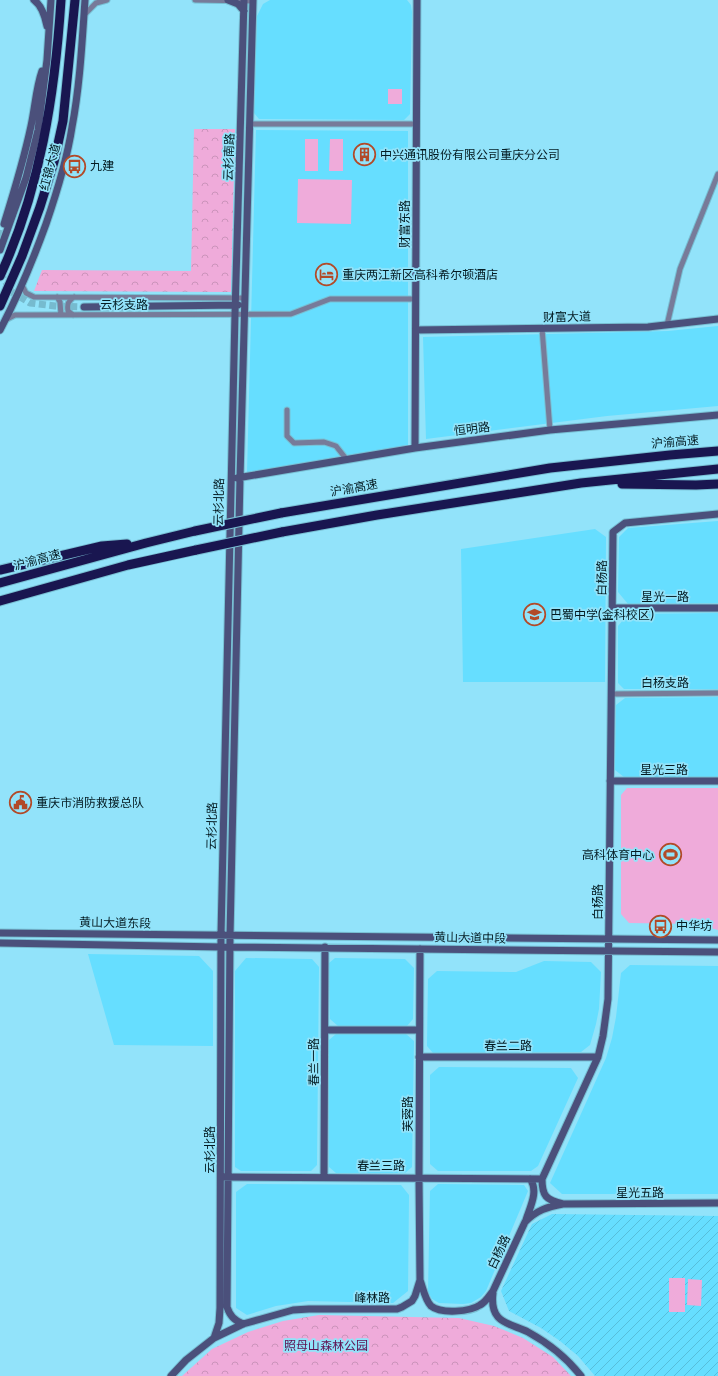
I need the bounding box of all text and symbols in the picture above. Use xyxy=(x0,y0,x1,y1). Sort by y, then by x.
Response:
street label: 云杉南路 xyxy=(221,133,237,181)
street label: 红锦大道 xyxy=(37,142,63,192)
building icon: 中兴通讯股份有限公司重庆分公司 xyxy=(352,142,378,168)
place label: 中兴通讯股份有限公司重庆分公司 xyxy=(380,148,560,162)
bus stop icon: 九建 xyxy=(62,153,88,179)
place label: 九建 xyxy=(90,159,114,173)
street label: 财富东路 xyxy=(398,200,412,248)
hotel icon: 重庆两江新区高科希尔顿酒店 xyxy=(313,262,339,288)
place label: 重庆两江新区高科希尔顿酒店 xyxy=(342,268,498,282)
street label: 云杉支路 xyxy=(100,298,148,312)
street label: 财富大道 xyxy=(543,310,591,324)
street label: 恒明路 xyxy=(453,420,491,438)
street label: 沪渝高速 xyxy=(650,433,700,451)
street label: 沪渝高速 xyxy=(329,477,379,499)
street label: 云杉北路 xyxy=(212,478,226,526)
street label: 沪渝高速 xyxy=(12,547,62,573)
street label: 白杨路 xyxy=(595,560,609,596)
street label: 星光一路 xyxy=(641,590,689,604)
school or university icon: 巴蜀中学(金科校区) xyxy=(521,602,547,628)
place label: 巴蜀中学(金科校区) xyxy=(550,608,654,622)
street label: 白杨支路 xyxy=(641,676,689,690)
street label: 星光三路 xyxy=(640,763,688,777)
public building icon: 重庆市消防救援总队 xyxy=(7,790,33,816)
place label: 重庆市消防救援总队 xyxy=(36,796,144,810)
street label: 云杉北路 xyxy=(205,802,219,850)
sports icon: 高科体育中心 xyxy=(657,842,683,868)
place label: 高科体育中心 xyxy=(582,848,654,862)
street label: 白杨路 xyxy=(591,884,605,920)
bus stop icon: 中华坊 xyxy=(647,913,673,939)
street label: 黄山大道东段 xyxy=(79,915,151,931)
place label: 中华坊 xyxy=(676,919,712,933)
street label: 黄山大道中段 xyxy=(434,930,506,946)
street label: 春兰一路 xyxy=(307,1038,321,1086)
street label: 春兰二路 xyxy=(484,1039,532,1053)
street label: 芙蓉路 xyxy=(401,1096,415,1132)
street label: 云杉北路 xyxy=(203,1126,217,1174)
street label: 春兰三路 xyxy=(357,1159,405,1173)
street label: 星光五路 xyxy=(616,1186,664,1200)
street label: 白杨路 xyxy=(485,1233,513,1271)
street label: 峰林路 xyxy=(354,1291,390,1305)
park label: 照母山森林公园 xyxy=(284,1339,368,1353)

